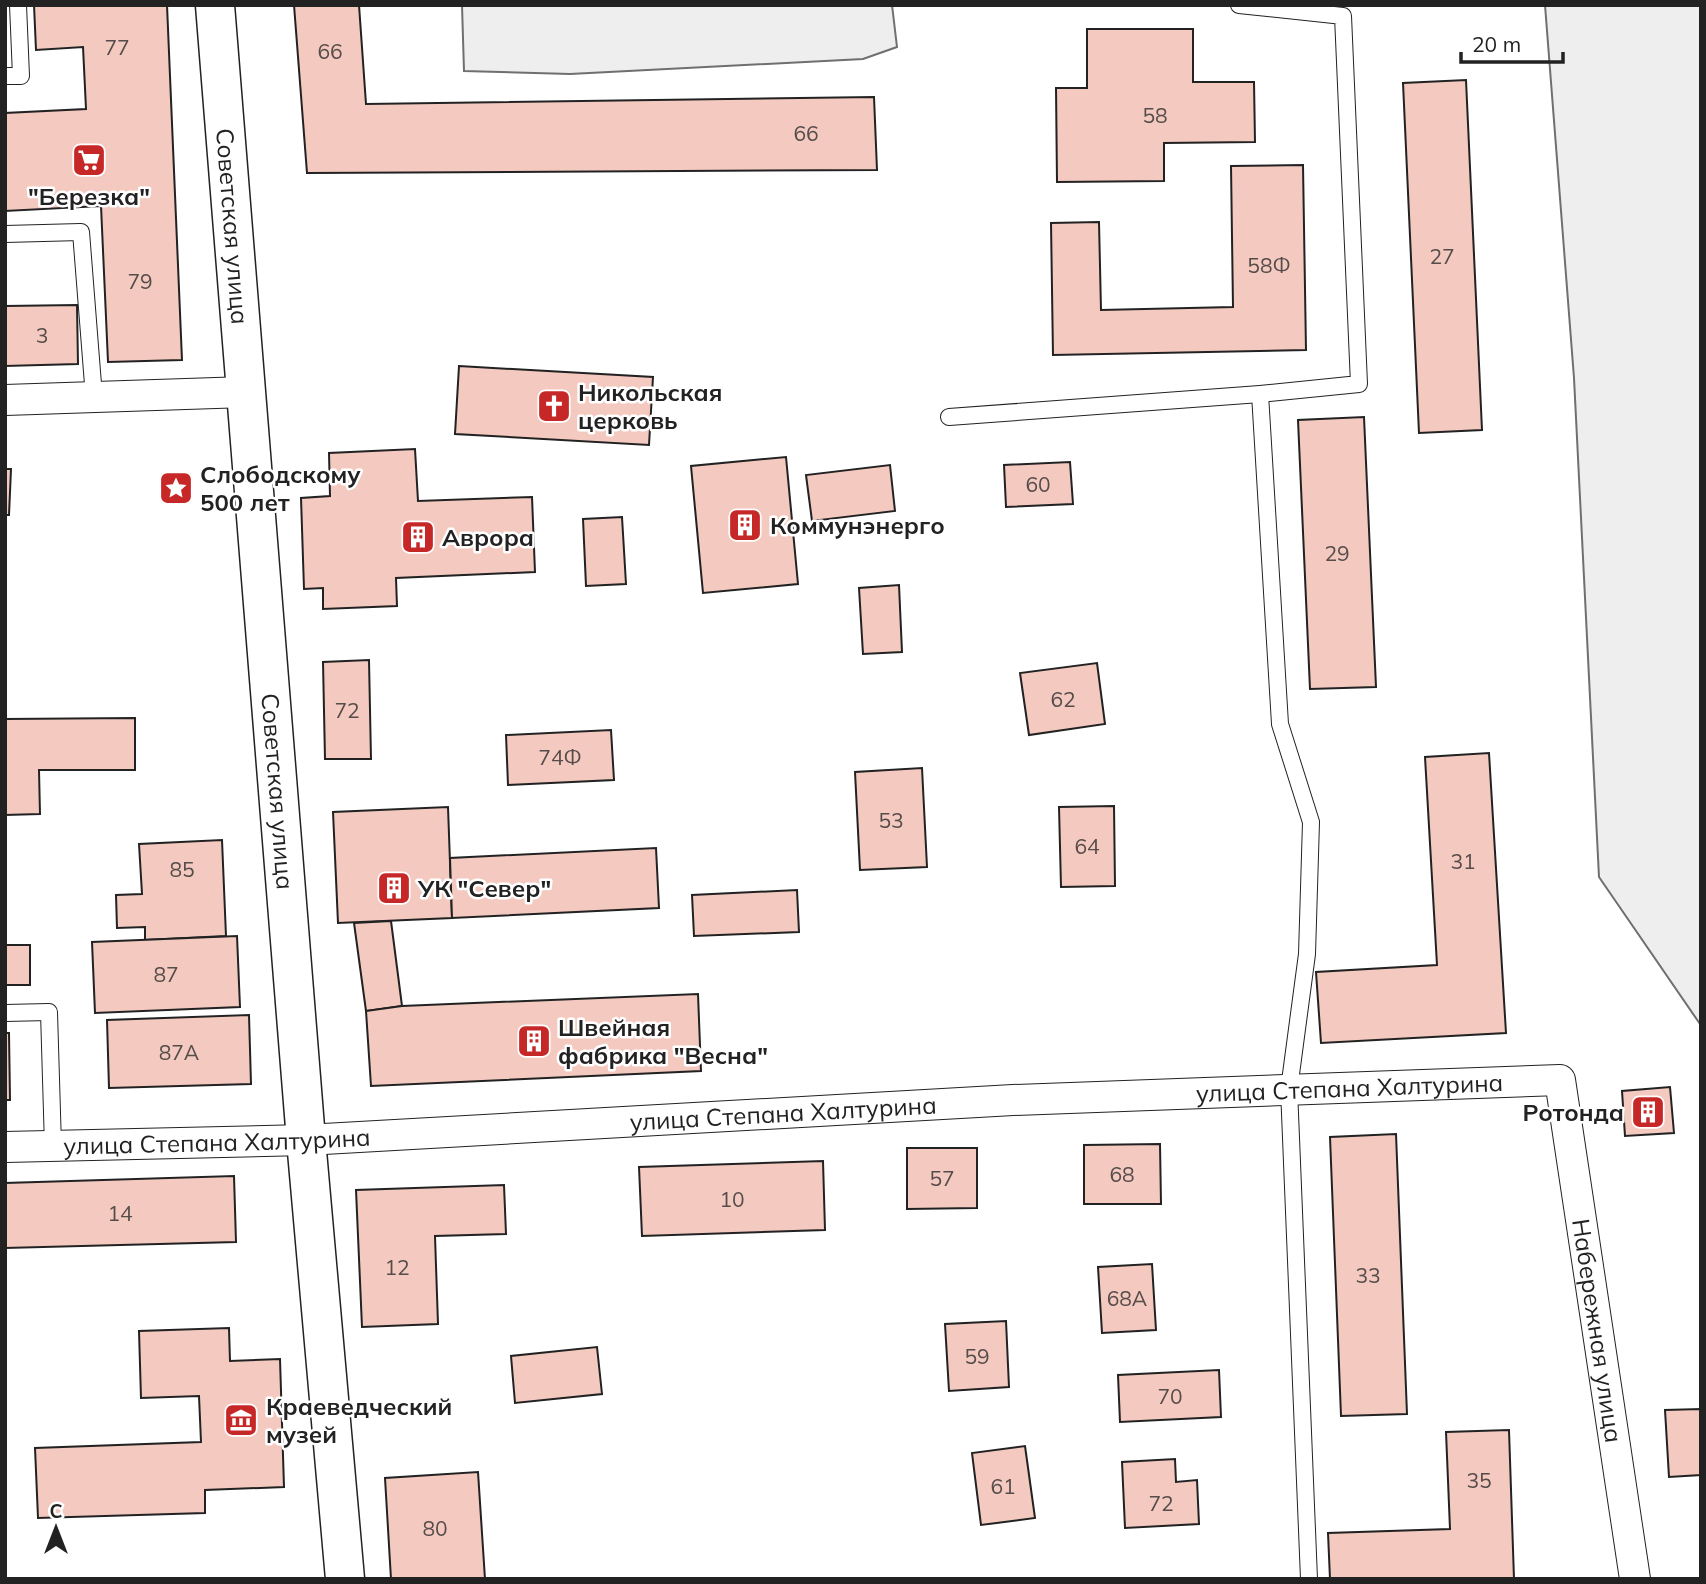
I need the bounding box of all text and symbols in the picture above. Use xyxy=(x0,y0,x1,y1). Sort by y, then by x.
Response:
scale bar xyxy=(1461,21,1562,65)
text: 20 m xyxy=(1472,31,1521,57)
house number: 77 xyxy=(104,34,130,60)
house number: 66 xyxy=(317,38,343,64)
house number: 58 xyxy=(1142,102,1168,128)
house number: 66 xyxy=(793,120,819,146)
street label: Советская улица xyxy=(210,127,256,326)
supermarket icon: "Березка" xyxy=(70,141,108,179)
place label: "Березка" xyxy=(28,181,150,211)
house number: 27 xyxy=(1429,243,1455,269)
house number: 58Ф xyxy=(1247,252,1291,278)
house number: 79 xyxy=(127,268,153,294)
house number: 3 xyxy=(36,322,48,348)
place label: Никольская церковь xyxy=(578,377,722,435)
church icon: Никольская церковь xyxy=(535,387,573,425)
place label: Слободскому 500 лет xyxy=(200,459,361,517)
place icon: Слободскому 500 лет xyxy=(157,469,195,507)
house number: 60 xyxy=(1025,471,1051,497)
building icon: Коммунэнерго xyxy=(726,506,764,544)
place label: Коммунэнерго xyxy=(770,510,945,540)
building icon: Аврора xyxy=(399,518,437,556)
place label: Аврора xyxy=(442,522,534,552)
house number: 29 xyxy=(1324,540,1350,566)
house number: 62 xyxy=(1050,686,1076,712)
street label: Советская улица xyxy=(255,692,301,891)
house number: 72 xyxy=(334,697,360,723)
house number: 74Ф xyxy=(538,744,582,770)
house number: 53 xyxy=(878,807,904,833)
house number: 64 xyxy=(1074,833,1100,859)
house number: 31 xyxy=(1450,848,1476,874)
house number: 85 xyxy=(169,856,195,882)
building icon: УК "Север" xyxy=(375,869,413,907)
place label: УК "Север" xyxy=(417,873,551,903)
house number: 87 xyxy=(153,961,179,987)
place label: Швейная фабрика "Весна" xyxy=(558,1012,768,1070)
building icon: Швейная фабрика "Весна" xyxy=(515,1022,553,1060)
house number: 87А xyxy=(159,1039,200,1065)
street label: улица Степана Халтурина xyxy=(1195,1067,1504,1108)
street label: улица Степана Халтурина xyxy=(629,1089,937,1137)
building icon: Ротонда xyxy=(1629,1093,1667,1131)
place label: Ротонда xyxy=(1523,1097,1624,1127)
street label: улица Степана Халтурина xyxy=(63,1121,371,1161)
house number: 68 xyxy=(1109,1161,1135,1187)
house number: 57 xyxy=(929,1165,955,1191)
house number: 10 xyxy=(719,1186,745,1212)
house number: 14 xyxy=(107,1200,133,1226)
street label: Набережная улица xyxy=(1566,1217,1629,1445)
house number: 12 xyxy=(384,1254,410,1280)
house number: 33 xyxy=(1355,1262,1381,1288)
house number: 68А xyxy=(1107,1285,1148,1311)
house number: 59 xyxy=(964,1343,990,1369)
house number: 70 xyxy=(1157,1383,1183,1409)
place label: Краеведческий музей xyxy=(266,1391,452,1449)
museum icon: Краеведческий музей xyxy=(222,1401,260,1439)
house number: 35 xyxy=(1466,1467,1492,1493)
house number: 61 xyxy=(990,1473,1016,1499)
house number: 72 xyxy=(1148,1490,1174,1516)
north arrow xyxy=(21,1493,91,1563)
text: С xyxy=(49,1499,63,1523)
house number: 80 xyxy=(422,1515,448,1541)

